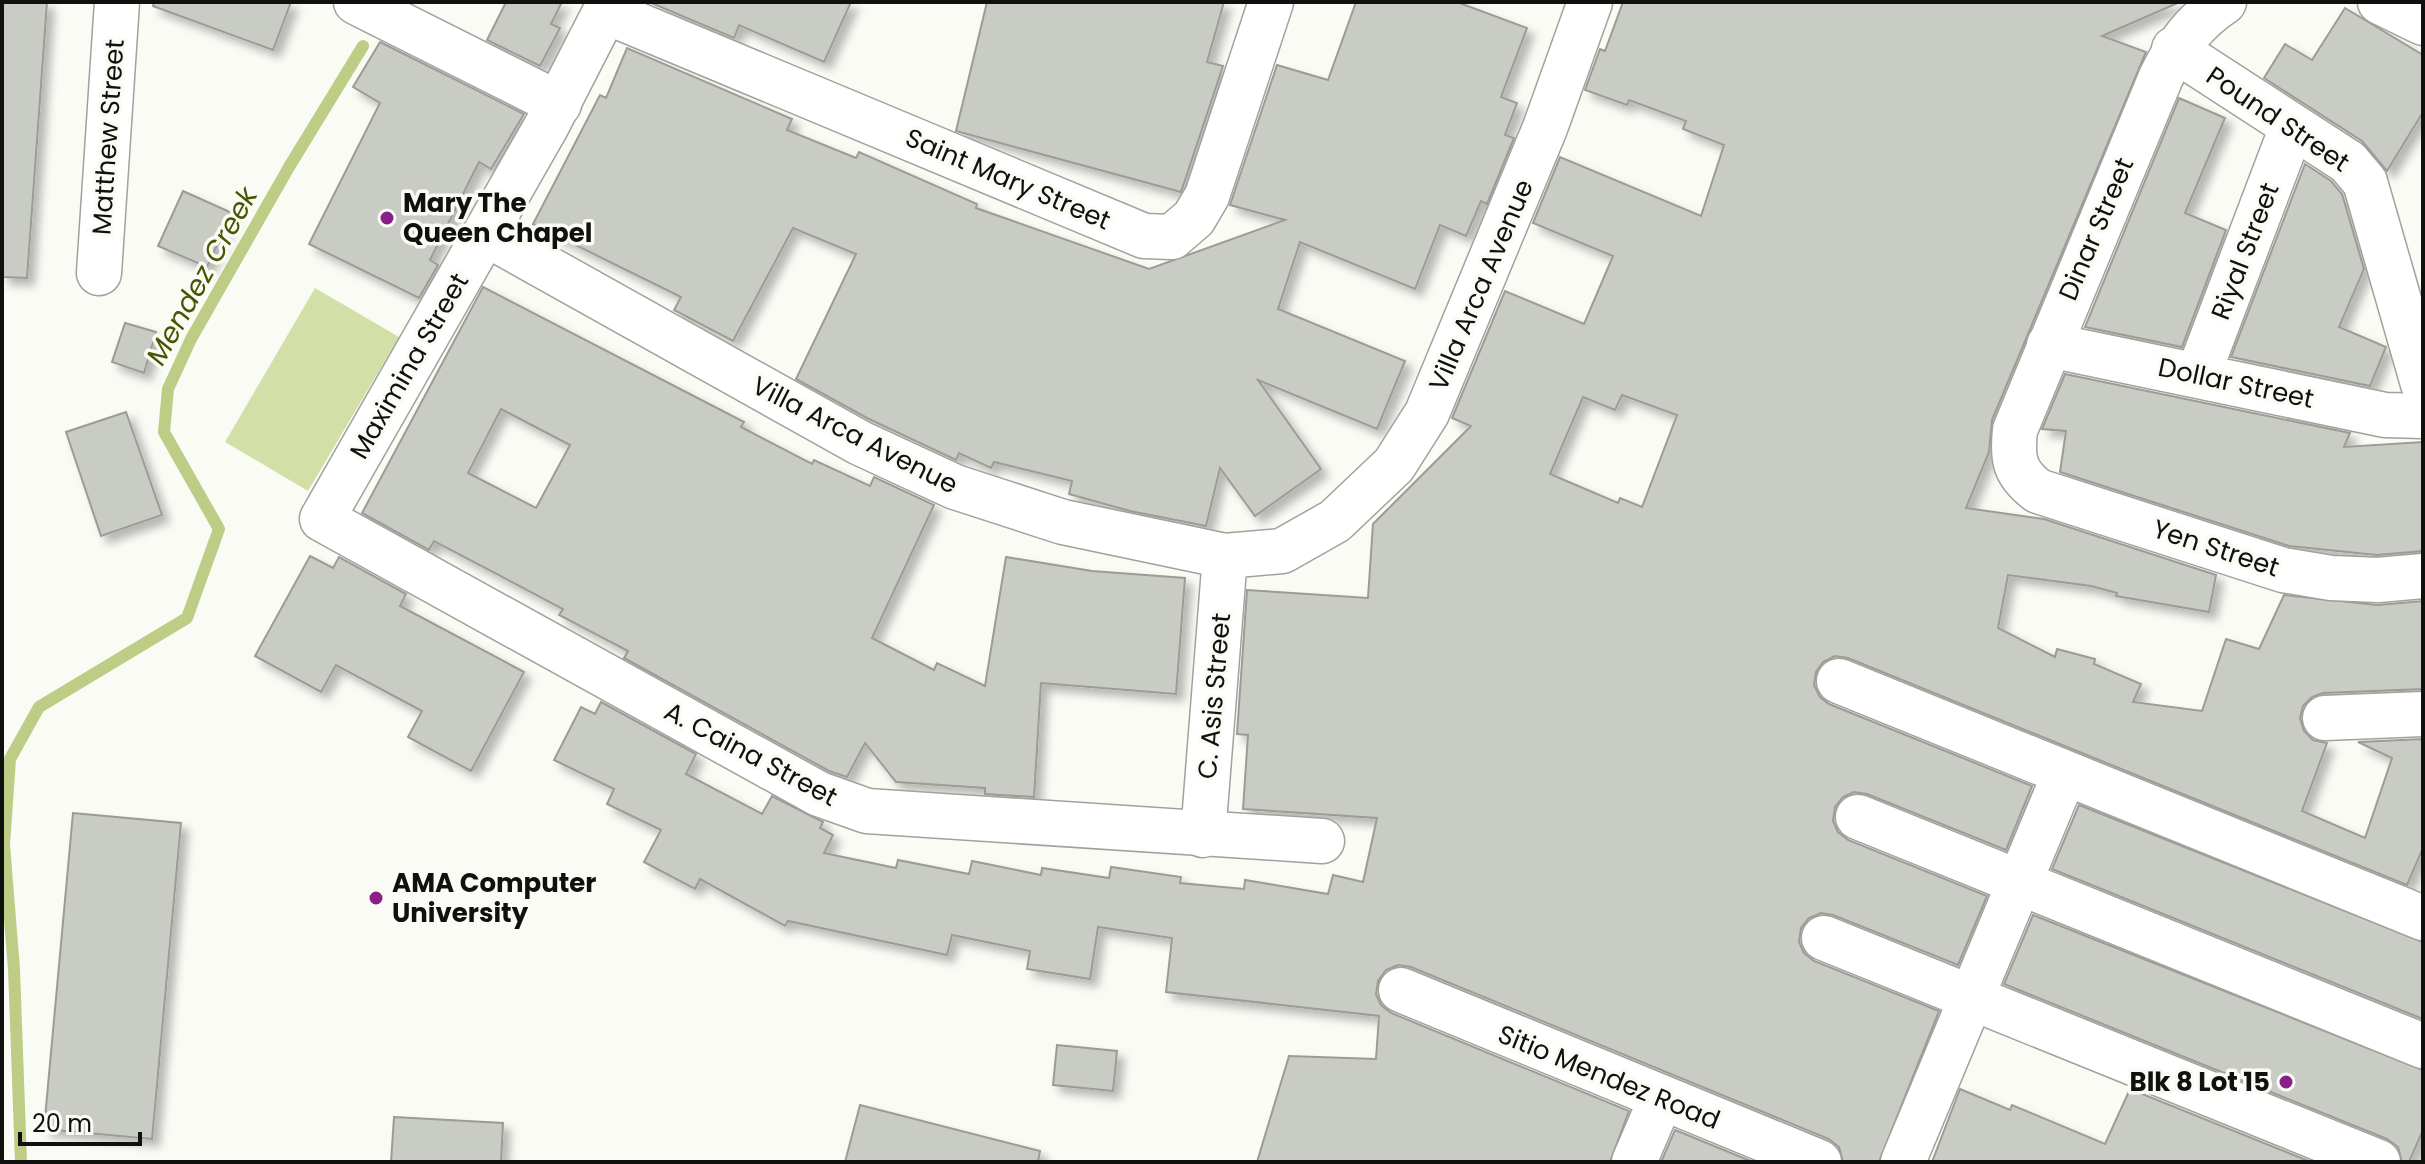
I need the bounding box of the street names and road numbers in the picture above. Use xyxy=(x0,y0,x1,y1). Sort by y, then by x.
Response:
street label: Matthew Street xyxy=(83,38,133,236)
street label: Pound Street xyxy=(2199,58,2357,180)
street label: Saint Mary Street xyxy=(900,120,1116,238)
street label: Dinar Street xyxy=(2050,152,2142,306)
street label: Villa Arca Avenue xyxy=(1420,174,1542,396)
street label: Riyal Street xyxy=(2202,177,2288,325)
street label: Maximina Street xyxy=(341,266,477,466)
street label: Dollar Street xyxy=(2155,349,2317,417)
street label: Villa Arca Avenue xyxy=(746,368,964,502)
street label: Yen Street xyxy=(2148,511,2284,585)
street label: C. Asis Street xyxy=(1189,611,1239,781)
street label: A. Caina Street xyxy=(658,693,844,815)
street label: Sitio Mendez Road xyxy=(1493,1016,1725,1138)

